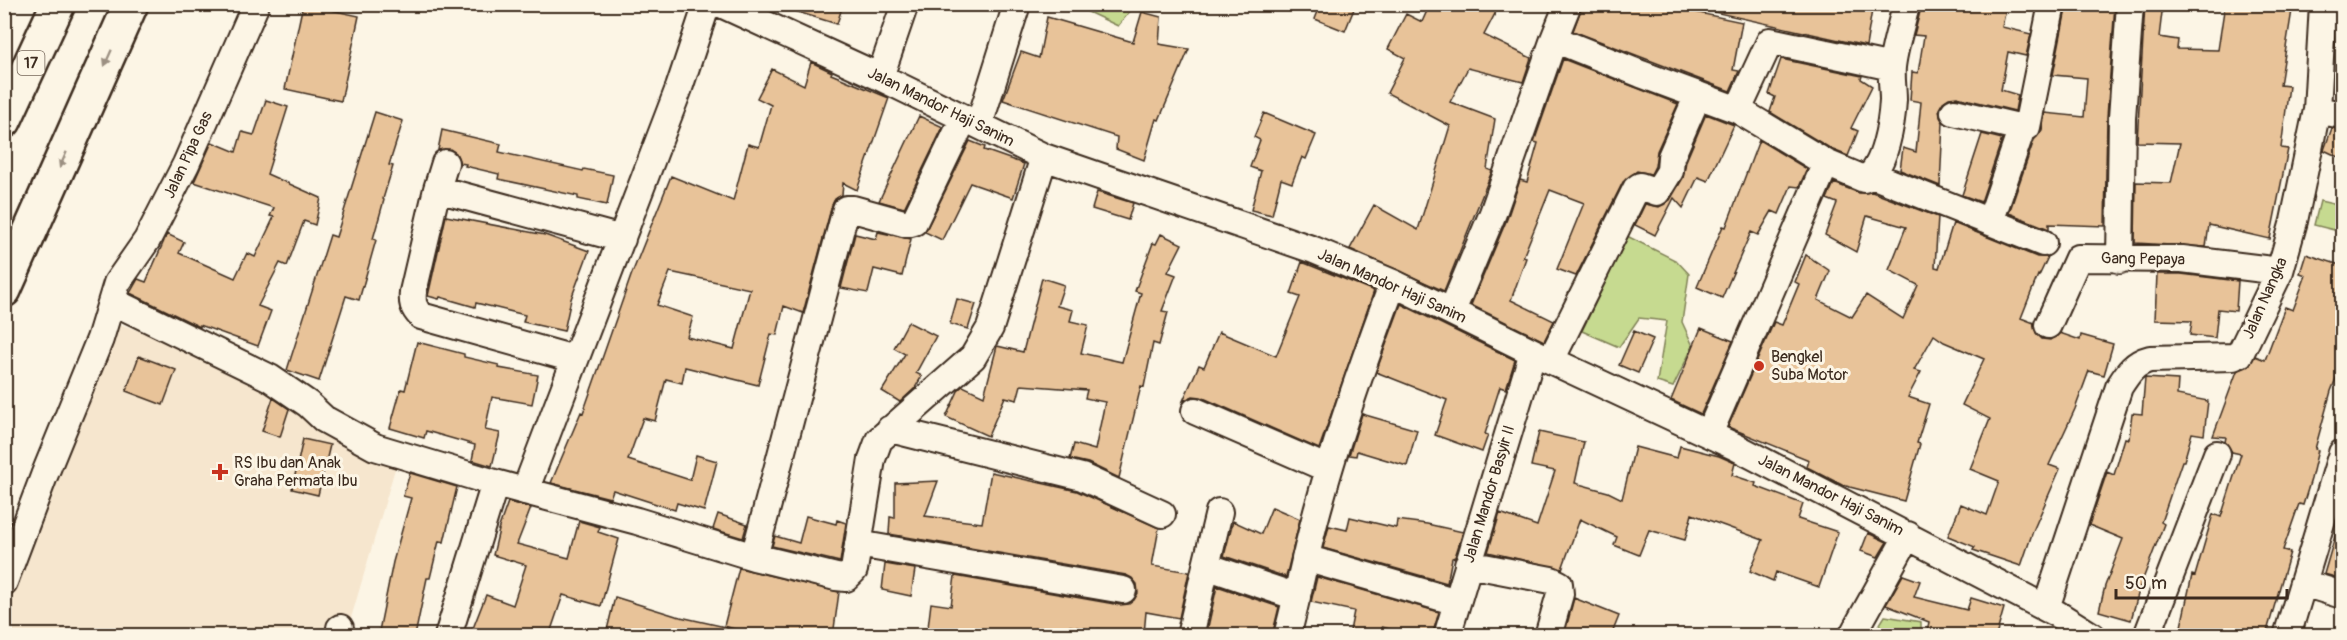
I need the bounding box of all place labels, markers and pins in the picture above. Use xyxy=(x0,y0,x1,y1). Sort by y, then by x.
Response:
place label: Bengkel Suba Motor xyxy=(1771,347,1848,385)
marker: Bengkel Suba Motor xyxy=(1752,359,1766,373)
place label: RS Ibu dan Anak Graha Permata Ibu xyxy=(234,453,358,491)
marker: RS Ibu dan Anak Graha Permata Ibu xyxy=(211,463,229,481)

